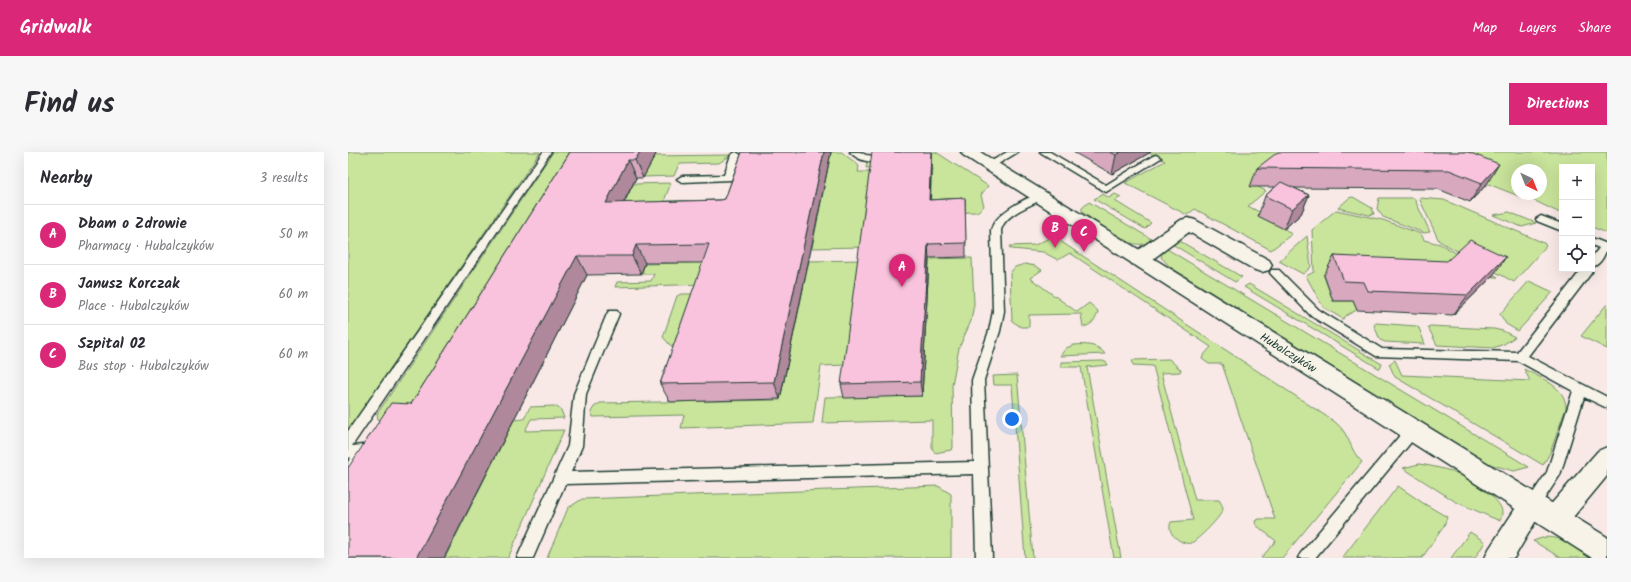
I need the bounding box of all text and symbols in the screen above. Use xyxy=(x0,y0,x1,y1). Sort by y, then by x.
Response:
text: Gridwalk xyxy=(20,13,91,43)
text: Map xyxy=(1473,17,1497,39)
text: Layers xyxy=(1519,17,1557,39)
text: Share xyxy=(1579,17,1611,39)
text: Find us xyxy=(24,82,115,127)
button: Directions xyxy=(1509,83,1607,125)
north arrow xyxy=(1511,164,1547,200)
map controls xyxy=(1559,164,1595,272)
button: + xyxy=(1559,164,1595,200)
text: Nearby xyxy=(40,165,92,192)
text: 3 results xyxy=(260,168,308,189)
button: − xyxy=(1559,200,1595,236)
text: Dbam o Zdrowie xyxy=(78,212,187,236)
pin: B xyxy=(1042,215,1068,248)
pin: C xyxy=(1071,219,1097,252)
text: A xyxy=(49,224,57,245)
text: 50 m xyxy=(279,224,308,245)
text: Pharmacy · Hubalczyków xyxy=(78,236,214,257)
button: locate xyxy=(1559,236,1595,272)
pin: A xyxy=(889,254,915,287)
text: Janusz Korczak xyxy=(78,272,179,296)
text: B xyxy=(49,284,57,305)
text: 60 m xyxy=(279,284,308,305)
text: Place · Hubalczyków xyxy=(78,296,189,317)
street label: Hubalczyków xyxy=(1256,328,1321,379)
text: Szpital 02 xyxy=(78,332,146,356)
text: C xyxy=(49,344,57,365)
text: 60 m xyxy=(279,344,308,365)
text: Bus stop · Hubalczyków xyxy=(78,356,209,377)
your location xyxy=(1002,409,1022,429)

